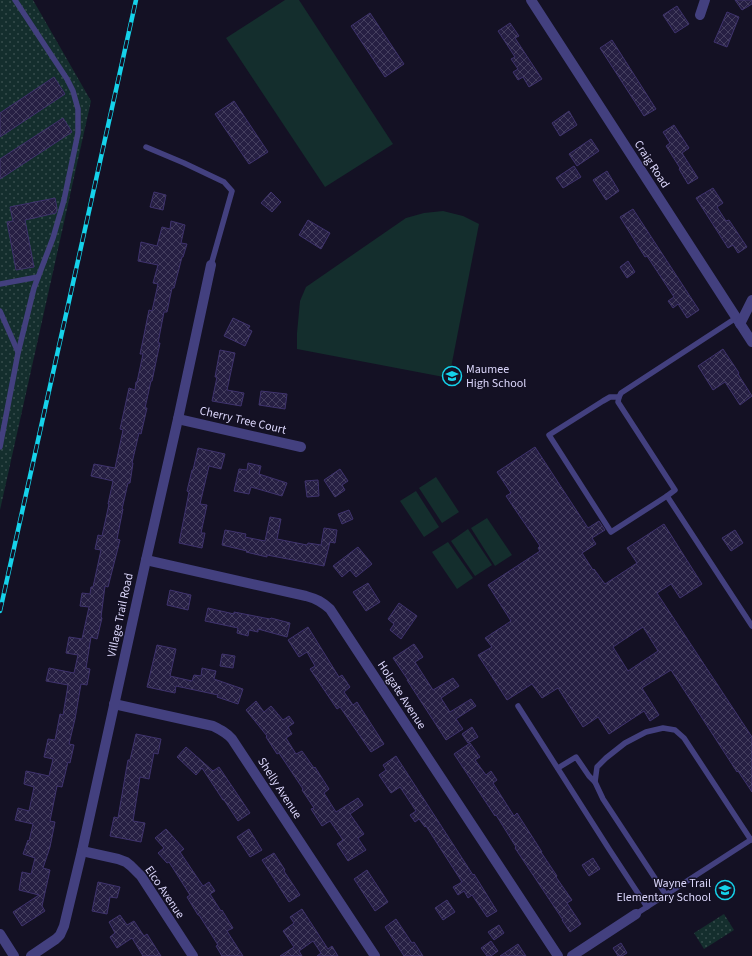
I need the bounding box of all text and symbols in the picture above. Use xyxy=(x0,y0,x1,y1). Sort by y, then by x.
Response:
street label: Craig Road xyxy=(630,137,673,192)
place label: Maumee High School xyxy=(466,361,526,392)
school or university icon: Maumee High School xyxy=(441,365,463,387)
street label: Cherry Tree Court xyxy=(198,402,288,439)
street label: Village Trail Road xyxy=(103,572,138,659)
street label: Holgate Avenue xyxy=(373,658,430,733)
street label: Shelly Avenue xyxy=(253,754,306,822)
street label: Elco Avenue xyxy=(141,862,189,922)
place label: Wayne Trail Elementary School xyxy=(616,875,711,906)
school or university icon: Wayne Trail Elementary School xyxy=(714,879,736,901)

